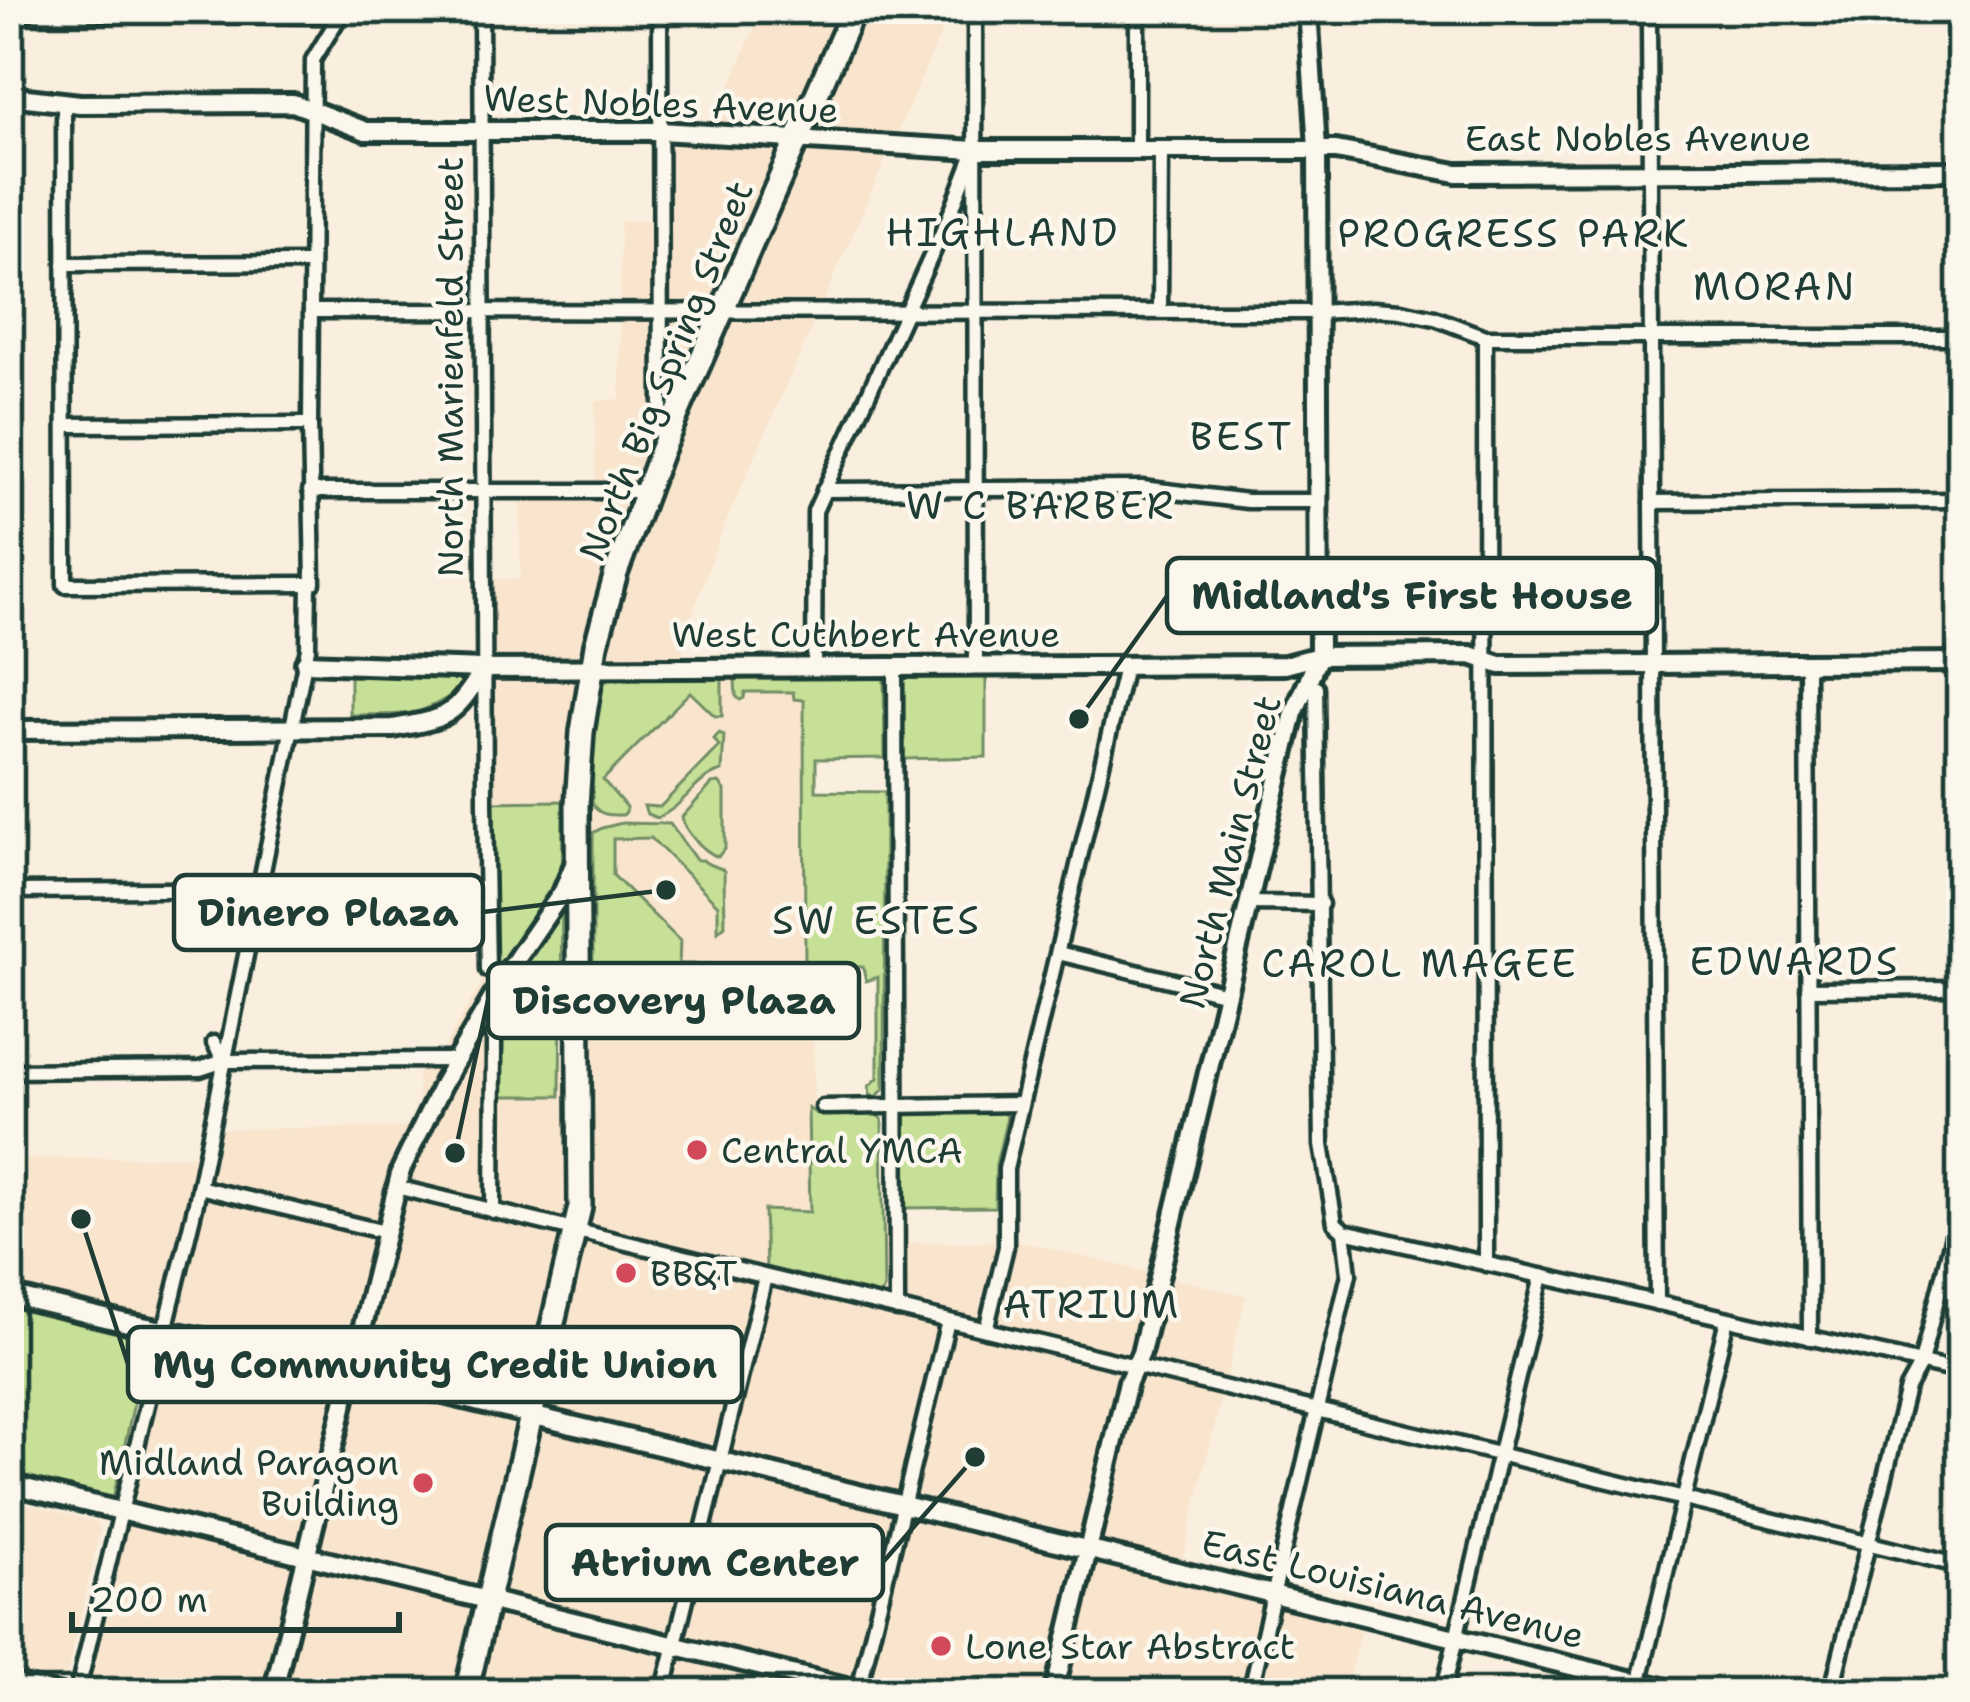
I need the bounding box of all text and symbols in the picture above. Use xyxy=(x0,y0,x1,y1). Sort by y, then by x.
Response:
street label: West Nobles Avenue xyxy=(483,73,839,135)
street label: East Nobles Avenue xyxy=(1465,114,1811,163)
street label: North Marienfeld Street xyxy=(426,157,475,577)
street label: North Big Spring Street xyxy=(567,174,765,568)
district label: HIGHLAND xyxy=(886,206,1120,258)
district label: PROGRESS PARK xyxy=(1337,207,1691,259)
district label: MORAN xyxy=(1693,260,1857,312)
district label: BEST xyxy=(1190,410,1294,462)
district label: W C BARBER xyxy=(906,479,1176,531)
callout: Midland's First House xyxy=(1167,558,1657,633)
text: Midland's First House xyxy=(1191,569,1633,621)
street label: West Cuthbert Avenue xyxy=(672,610,1060,659)
street label: North Main Street xyxy=(1167,690,1293,1014)
callout: Dinero Plaza xyxy=(174,875,483,950)
text: Dinero Plaza xyxy=(197,886,459,938)
district label: SW ESTES xyxy=(772,894,982,946)
district label: EDWARDS xyxy=(1689,935,1901,987)
district label: CAROL MAGEE xyxy=(1261,937,1579,989)
callout: Discovery Plaza xyxy=(488,963,859,1038)
text: Discovery Plaza xyxy=(512,974,836,1026)
place label: Central YMCA xyxy=(721,1126,963,1175)
marker: Central YMCA xyxy=(684,1137,710,1163)
place label: BB&T xyxy=(650,1249,738,1298)
marker: BB&T xyxy=(613,1260,639,1286)
district label: ATRIUM xyxy=(1003,1278,1181,1330)
callout: My Community Credit Union xyxy=(128,1327,742,1402)
text: My Community Credit Union xyxy=(152,1338,718,1390)
place label: Midland Paragon Building xyxy=(99,1438,399,1528)
marker: Midland Paragon Building xyxy=(410,1470,436,1496)
street label: East Louisiana Avenue xyxy=(1197,1518,1589,1660)
callout: Atrium Center xyxy=(546,1525,883,1600)
text: Atrium Center xyxy=(571,1536,860,1588)
scale bar xyxy=(72,1558,399,1632)
text: 200 m xyxy=(90,1575,207,1624)
place label: Lone Star Abstract xyxy=(965,1622,1295,1671)
marker: Lone Star Abstract xyxy=(928,1633,954,1659)

